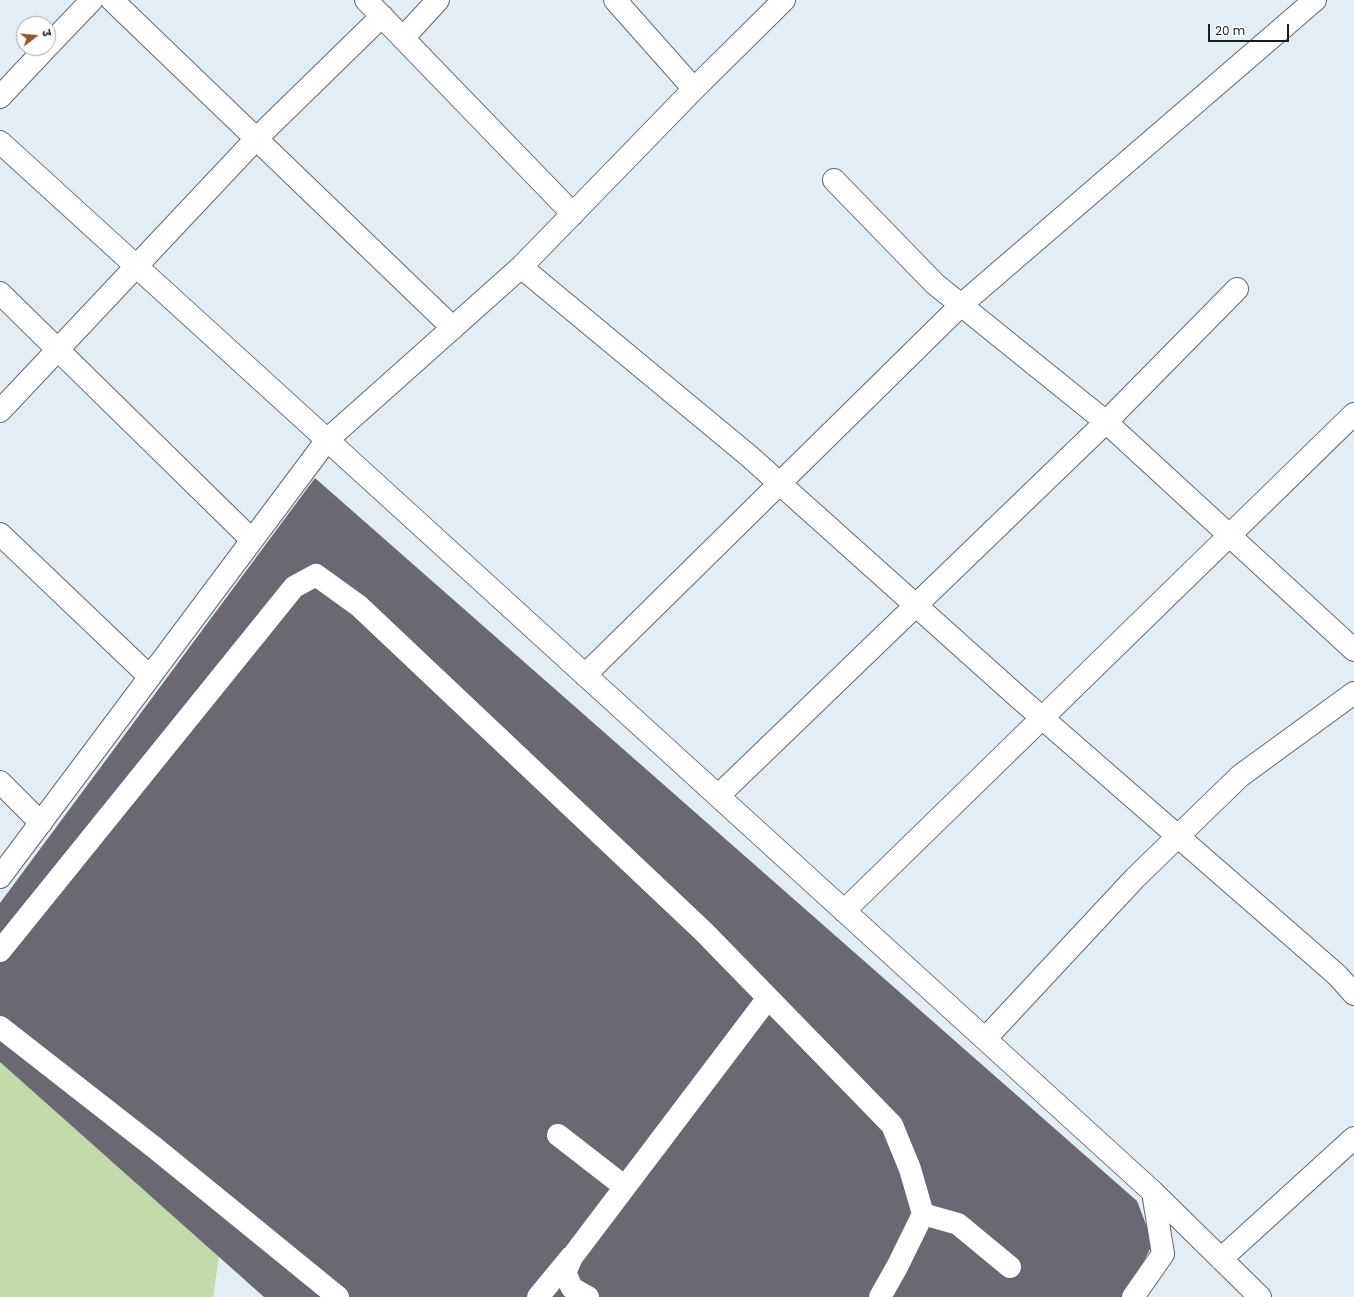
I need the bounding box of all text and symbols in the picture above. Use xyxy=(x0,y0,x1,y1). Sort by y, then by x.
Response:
north arrow xyxy=(16,16,56,56)
scale bar xyxy=(1210,16,1291,42)
text: 20 m xyxy=(1215,22,1245,39)
text: उ xyxy=(38,28,55,38)

